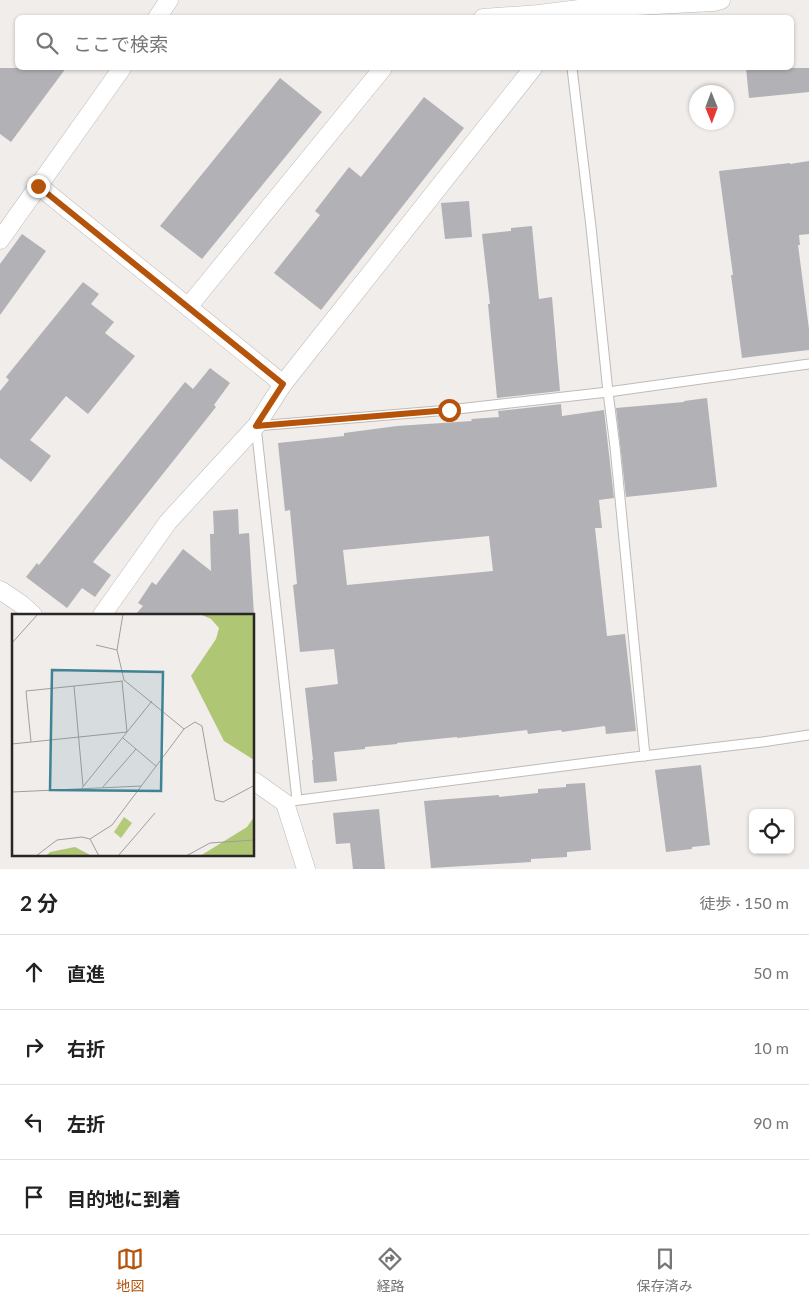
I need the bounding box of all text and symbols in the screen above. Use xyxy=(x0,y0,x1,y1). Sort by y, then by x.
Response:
search box xyxy=(15,15,794,70)
icon: search xyxy=(33,29,61,57)
text: ここで検索 xyxy=(73,32,168,55)
north arrow xyxy=(689,85,734,130)
route end xyxy=(27,175,50,198)
route start xyxy=(438,399,461,422)
inset map xyxy=(12,614,255,856)
map controls xyxy=(749,809,794,854)
button: locate xyxy=(749,809,794,854)
text: 2 分 xyxy=(20,890,58,915)
text: 徒歩 · 150 m xyxy=(700,893,789,912)
icon: ahead xyxy=(20,958,48,986)
text: 直進 xyxy=(67,962,105,985)
text: 50 m xyxy=(753,963,789,982)
icon: right xyxy=(20,1033,48,1061)
text: 右折 xyxy=(67,1037,105,1060)
text: 10 m xyxy=(753,1038,789,1057)
icon: left xyxy=(20,1108,48,1136)
text: 左折 xyxy=(67,1112,105,1135)
text: 90 m xyxy=(753,1113,789,1132)
icon: arrive xyxy=(20,1183,48,1211)
text: 目的地に到着 xyxy=(67,1187,181,1210)
tab: 地図 xyxy=(116,1245,144,1295)
tab: 経路 xyxy=(376,1245,404,1295)
tab: 保存済み xyxy=(637,1245,693,1295)

